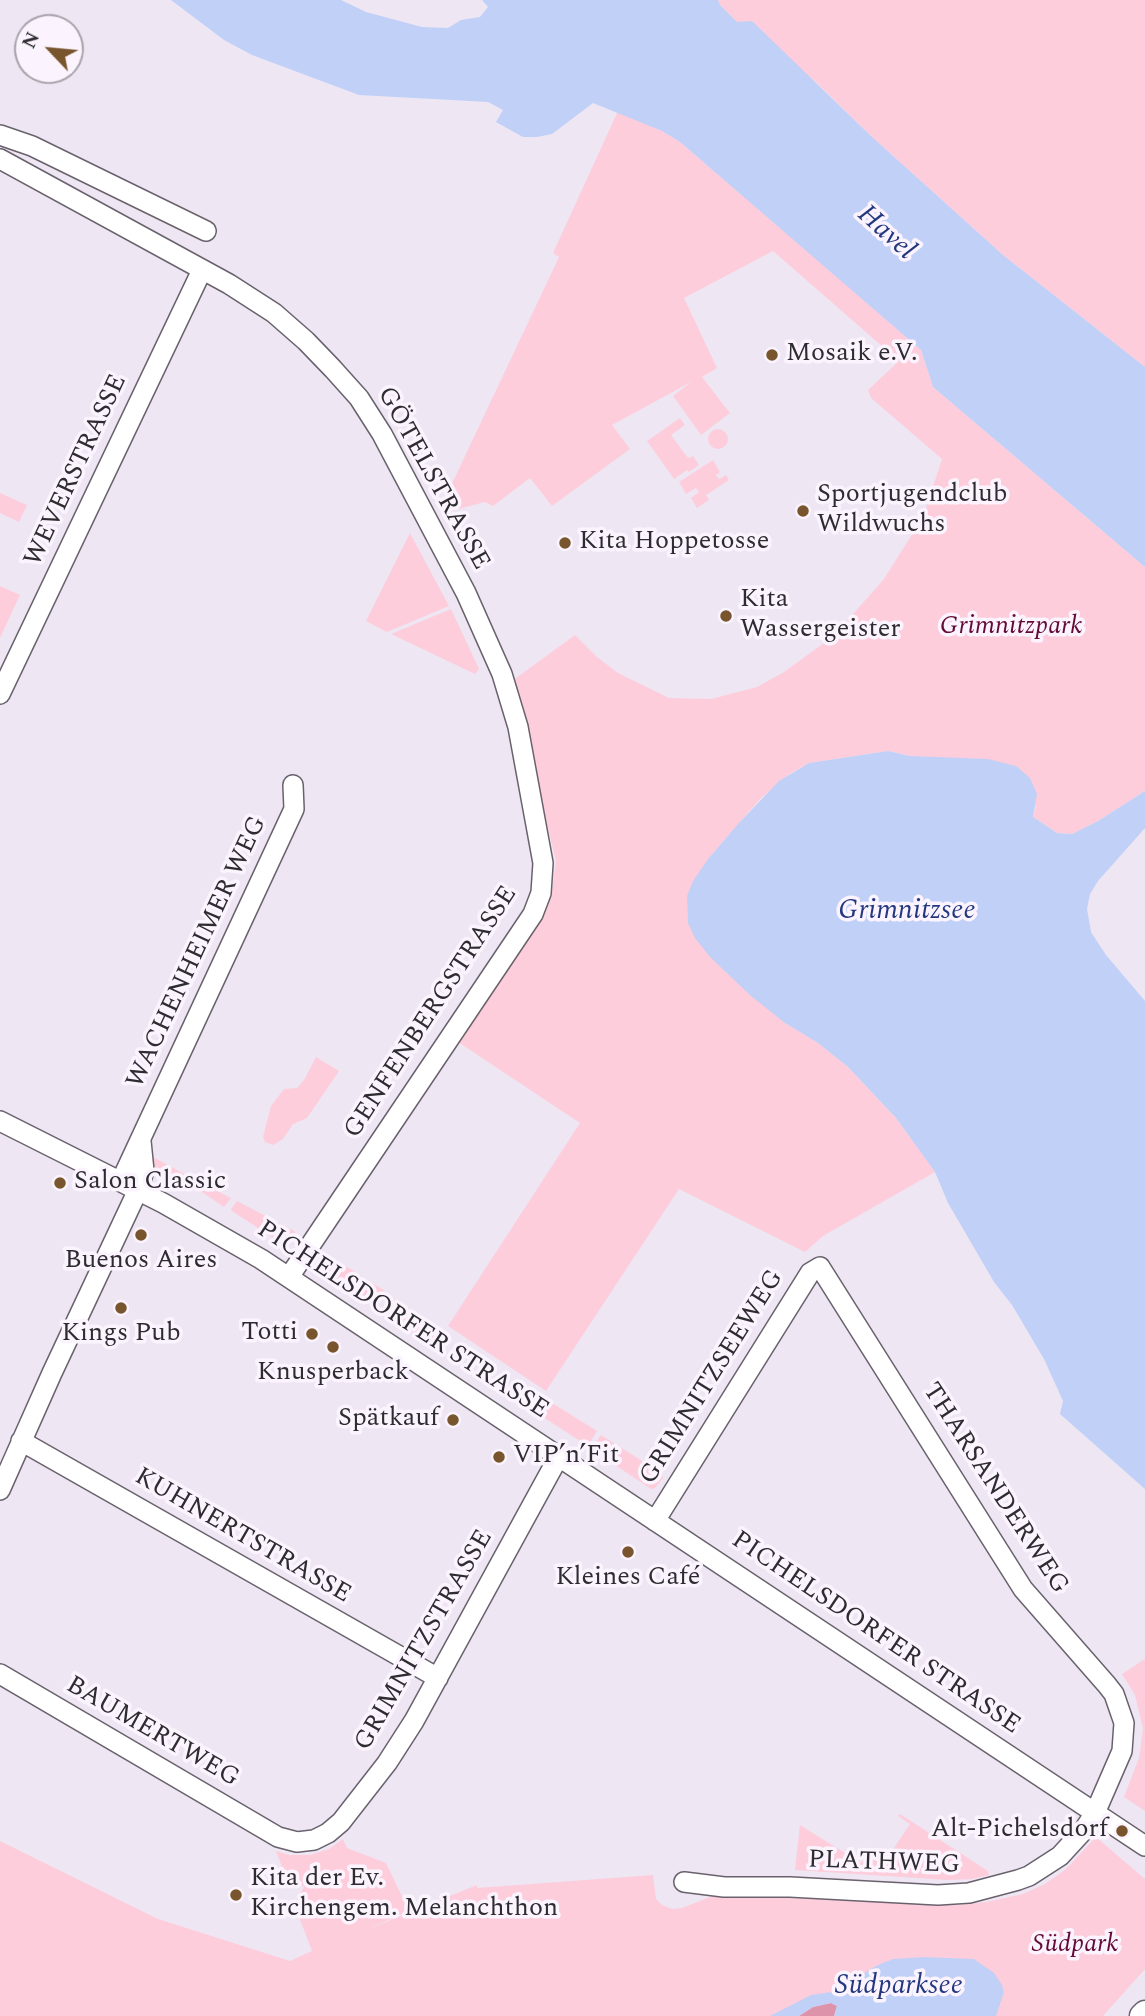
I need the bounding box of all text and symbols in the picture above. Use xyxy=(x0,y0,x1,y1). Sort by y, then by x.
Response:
north arrow xyxy=(14,14,84,84)
text: N xyxy=(15,27,48,54)
water label: Havel xyxy=(849,199,921,269)
place label: Mosaik e.V. xyxy=(786,339,917,371)
marker: Mosaik e.V. xyxy=(764,347,780,363)
street label: WEVERSTRASSE xyxy=(19,370,135,572)
street label: GÖTELSTRASSE xyxy=(369,382,495,576)
place label: Sportjugendclub Wildwuchs xyxy=(817,480,1007,542)
marker: Sportjugendclub Wildwuchs xyxy=(795,503,811,519)
place label: Kita Hoppetosse xyxy=(579,527,769,559)
marker: Kita Hoppetosse xyxy=(557,535,573,551)
place label: Kita Wassergeister xyxy=(740,585,901,646)
marker: Kita Wassergeister xyxy=(718,608,734,624)
park label: Grimnitzpark xyxy=(940,612,1082,644)
street label: WACHENHEIMER WEG xyxy=(121,812,275,1094)
street label: GENFENBERGSTRASSE xyxy=(339,881,525,1145)
water label: Grimnitzsee xyxy=(838,896,976,930)
place label: Salon Classic xyxy=(74,1167,226,1199)
marker: Salon Classic xyxy=(52,1175,68,1191)
street label: PICHELSDORFER STRASSE xyxy=(250,1215,554,1427)
marker: Buenos Aires xyxy=(133,1227,149,1243)
place label: Buenos Aires xyxy=(65,1246,217,1278)
street label: GRIMNITZSEEWEG xyxy=(634,1265,792,1491)
marker: Kings Pub xyxy=(113,1300,129,1316)
place label: Totti xyxy=(241,1318,298,1350)
place label: Kings Pub xyxy=(62,1319,180,1351)
marker: Totti xyxy=(304,1326,320,1342)
marker: Knusperback xyxy=(325,1339,341,1355)
place label: Knusperback xyxy=(257,1358,409,1390)
street label: THARSANDERWEG xyxy=(914,1378,1074,1600)
place label: Spätkauf xyxy=(338,1404,439,1436)
marker: Spätkauf xyxy=(445,1412,461,1428)
place label: VIP’n’Fit xyxy=(513,1441,619,1473)
marker: VIP’n’Fit xyxy=(491,1449,507,1465)
street label: KUHNERTSTRASSE xyxy=(128,1462,356,1612)
street label: GRIMNITZSTRASSE xyxy=(349,1525,501,1757)
street label: PICHELSDORFER STRASSE xyxy=(725,1526,1025,1742)
marker: Kleines Café xyxy=(620,1544,636,1560)
place label: Kleines Café xyxy=(556,1563,700,1595)
street label: BAUMERTWEG xyxy=(60,1671,244,1795)
place label: Alt-Pichelsdorf xyxy=(931,1815,1108,1847)
marker: Alt-Pichelsdorf xyxy=(1114,1823,1130,1839)
street label: PLATHWEG xyxy=(807,1846,961,1882)
place label: Kita der Ev. Kirchengem. Melanchthon xyxy=(250,1864,558,1926)
marker: Kita der Ev. Kirchengem. Melanchthon xyxy=(228,1887,244,1903)
park label: Südpark xyxy=(1032,1930,1118,1962)
water label: Südparksee xyxy=(835,1971,963,2005)

